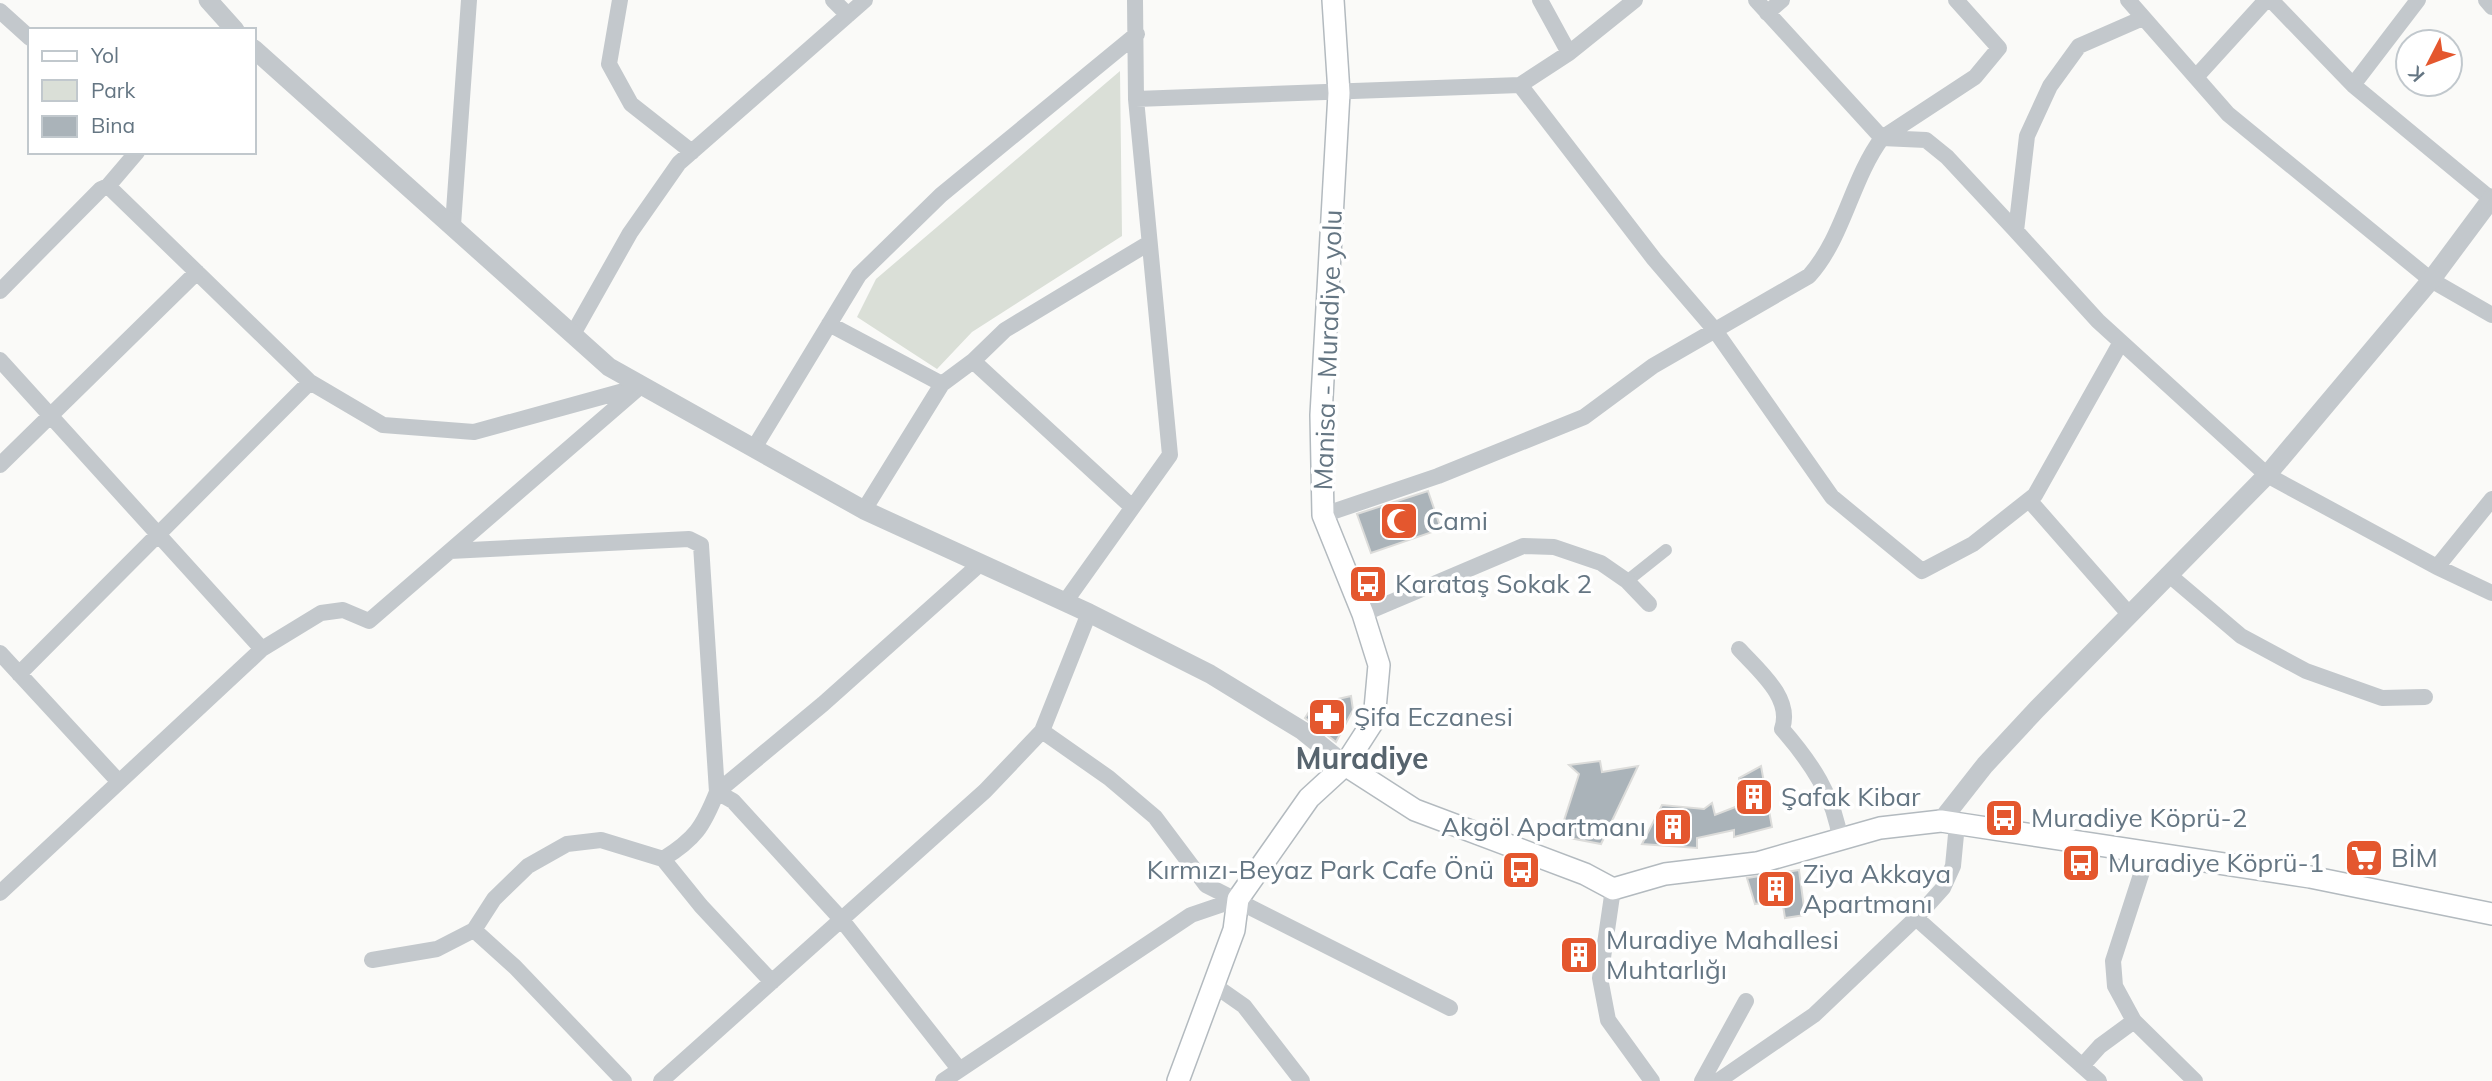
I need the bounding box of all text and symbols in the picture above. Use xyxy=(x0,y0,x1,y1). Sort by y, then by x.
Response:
legend xyxy=(28,28,256,154)
north arrow xyxy=(2394,28,2464,98)
text: Yol xyxy=(90,42,119,68)
text: K xyxy=(2402,61,2430,87)
text: Park xyxy=(91,77,135,103)
text: Bina xyxy=(91,112,135,138)
street label: Manisa - Muradiye yolu xyxy=(1306,209,1349,491)
mosque icon: Cami xyxy=(1378,500,1420,542)
place label: Cami xyxy=(1426,504,1488,537)
bus stop icon: Karataş Sokak 2 xyxy=(1347,563,1389,605)
place label: Karataş Sokak 2 xyxy=(1395,567,1592,600)
pharmacy icon: Şifa Eczanesi xyxy=(1306,696,1348,738)
place label: Şifa Eczanesi xyxy=(1354,700,1513,733)
district label: Muradiye xyxy=(1295,739,1429,777)
building icon: Şafak Kibar xyxy=(1733,776,1775,818)
place label: Şafak Kibar xyxy=(1781,780,1921,813)
bus stop icon: Muradiye Köprü-2 xyxy=(1983,797,2025,839)
place label: Muradiye Köprü-2 xyxy=(2031,801,2247,834)
building icon: Akgöl Apartmanı xyxy=(1652,806,1694,848)
place label: Akgöl Apartmanı xyxy=(1441,810,1646,843)
supermarket icon: BİM xyxy=(2343,837,2385,879)
place label: BİM xyxy=(2391,841,2438,874)
bus stop icon: Muradiye Köprü-1 xyxy=(2060,842,2102,884)
place label: Muradiye Köprü-1 xyxy=(2108,846,2324,879)
bus stop icon: Kırmızı-Beyaz Park Cafe Önü xyxy=(1500,849,1542,891)
place label: Kırmızı-Beyaz Park Cafe Önü xyxy=(1147,853,1494,886)
place label: Ziya Akkaya Apartmanı xyxy=(1803,857,1951,920)
building icon: Ziya Akkaya Apartmanı xyxy=(1755,868,1797,910)
place label: Muradiye Mahallesi Muhtarlığı xyxy=(1606,923,1839,986)
building icon: Muradiye Mahallesi Muhtarlığı xyxy=(1558,934,1600,976)

